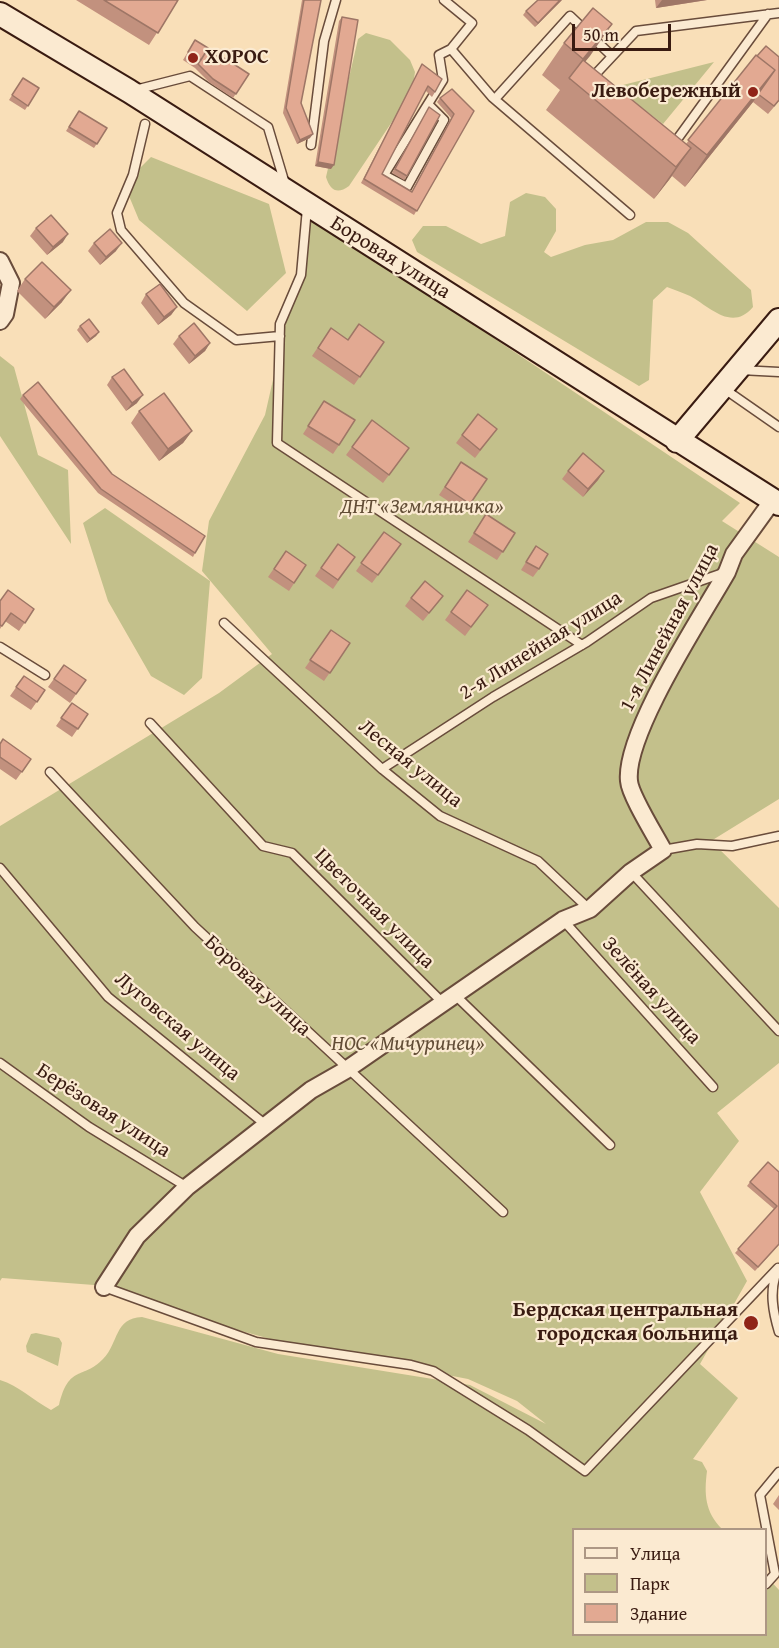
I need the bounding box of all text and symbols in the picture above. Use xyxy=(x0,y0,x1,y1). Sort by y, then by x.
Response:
scale bar xyxy=(575,12,674,50)
text: 50 m xyxy=(583,21,619,48)
place label: ХОРОС xyxy=(205,45,269,71)
marker: ХОРОС xyxy=(186,51,200,65)
place label: Левобережный xyxy=(591,79,741,105)
marker: Левобережный xyxy=(746,85,760,99)
street label: Боровая улица xyxy=(325,211,455,305)
park label: ДНТ «Земляничка» xyxy=(340,495,504,521)
street label: 1-я Линейная улица xyxy=(615,540,725,716)
street label: 2-я Линейная улица xyxy=(455,586,627,706)
street label: Лесная улица xyxy=(353,714,467,814)
street label: Цветочная улица xyxy=(309,844,439,974)
street label: Боровая улица xyxy=(198,930,316,1042)
street label: Зелёная улица xyxy=(596,932,706,1050)
street label: Луговская улица xyxy=(109,967,245,1087)
park label: НОС «Мичуринец» xyxy=(331,1032,485,1058)
street label: Берёзовая улица xyxy=(31,1058,175,1164)
place label: Бердская центральная городская больница xyxy=(513,1298,738,1348)
marker: Бердская центральная городская больница xyxy=(742,1314,760,1332)
legend xyxy=(572,1528,767,1636)
text: Улица xyxy=(630,1540,680,1567)
text: Парк xyxy=(630,1570,669,1597)
text: Здание xyxy=(630,1600,687,1627)

